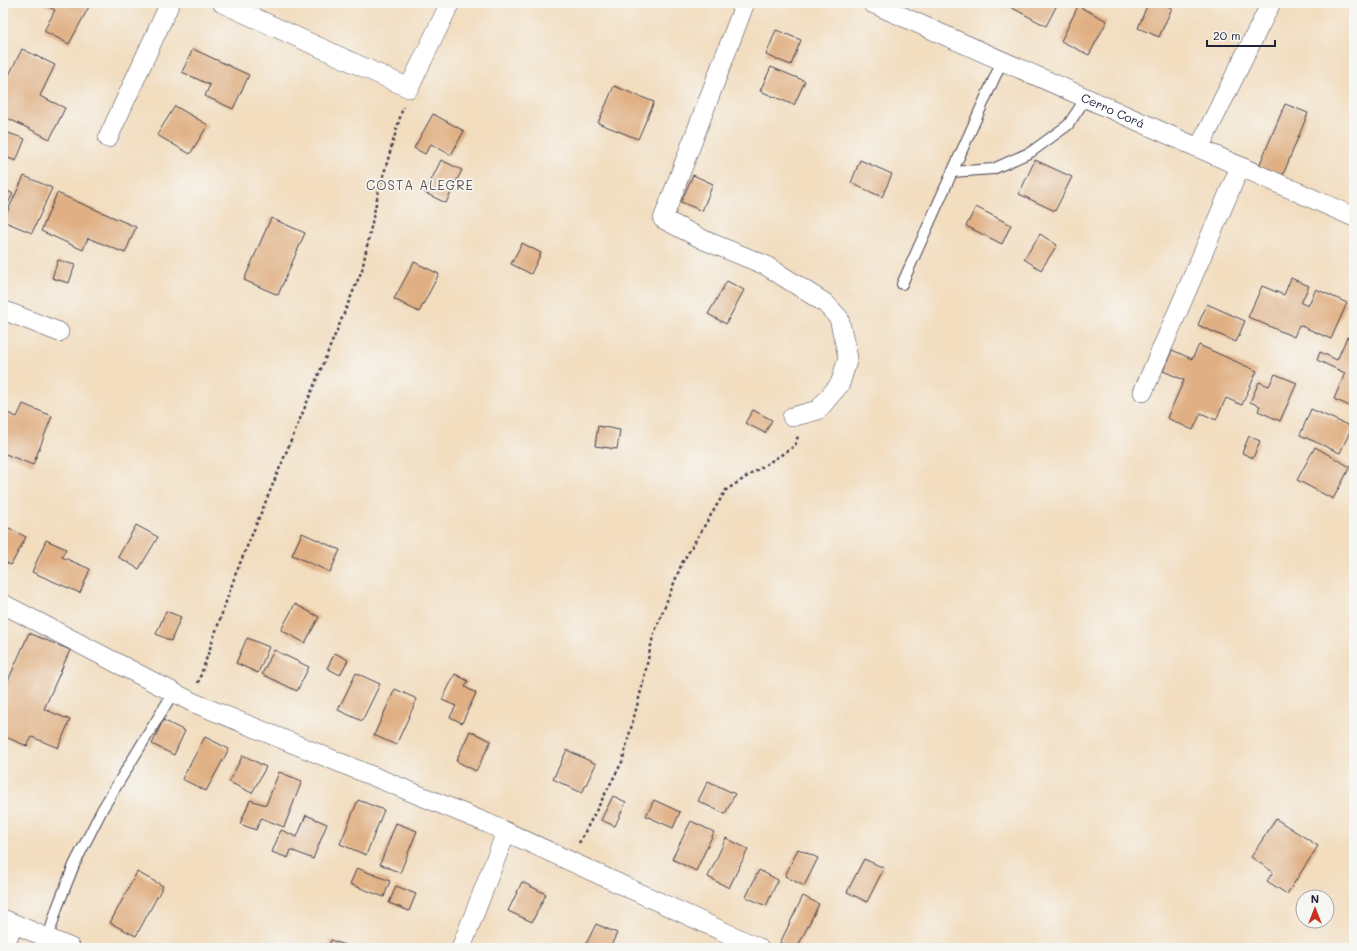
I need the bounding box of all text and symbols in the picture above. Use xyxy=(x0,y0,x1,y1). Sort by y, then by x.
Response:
scale bar xyxy=(1207,22,1275,48)
text: 20 m xyxy=(1213,27,1241,43)
street label: Cerro Corá xyxy=(1079,89,1148,131)
district label: COSTA ALEGRE xyxy=(366,176,474,193)
north arrow xyxy=(1295,889,1335,929)
text: N xyxy=(1311,891,1319,906)

